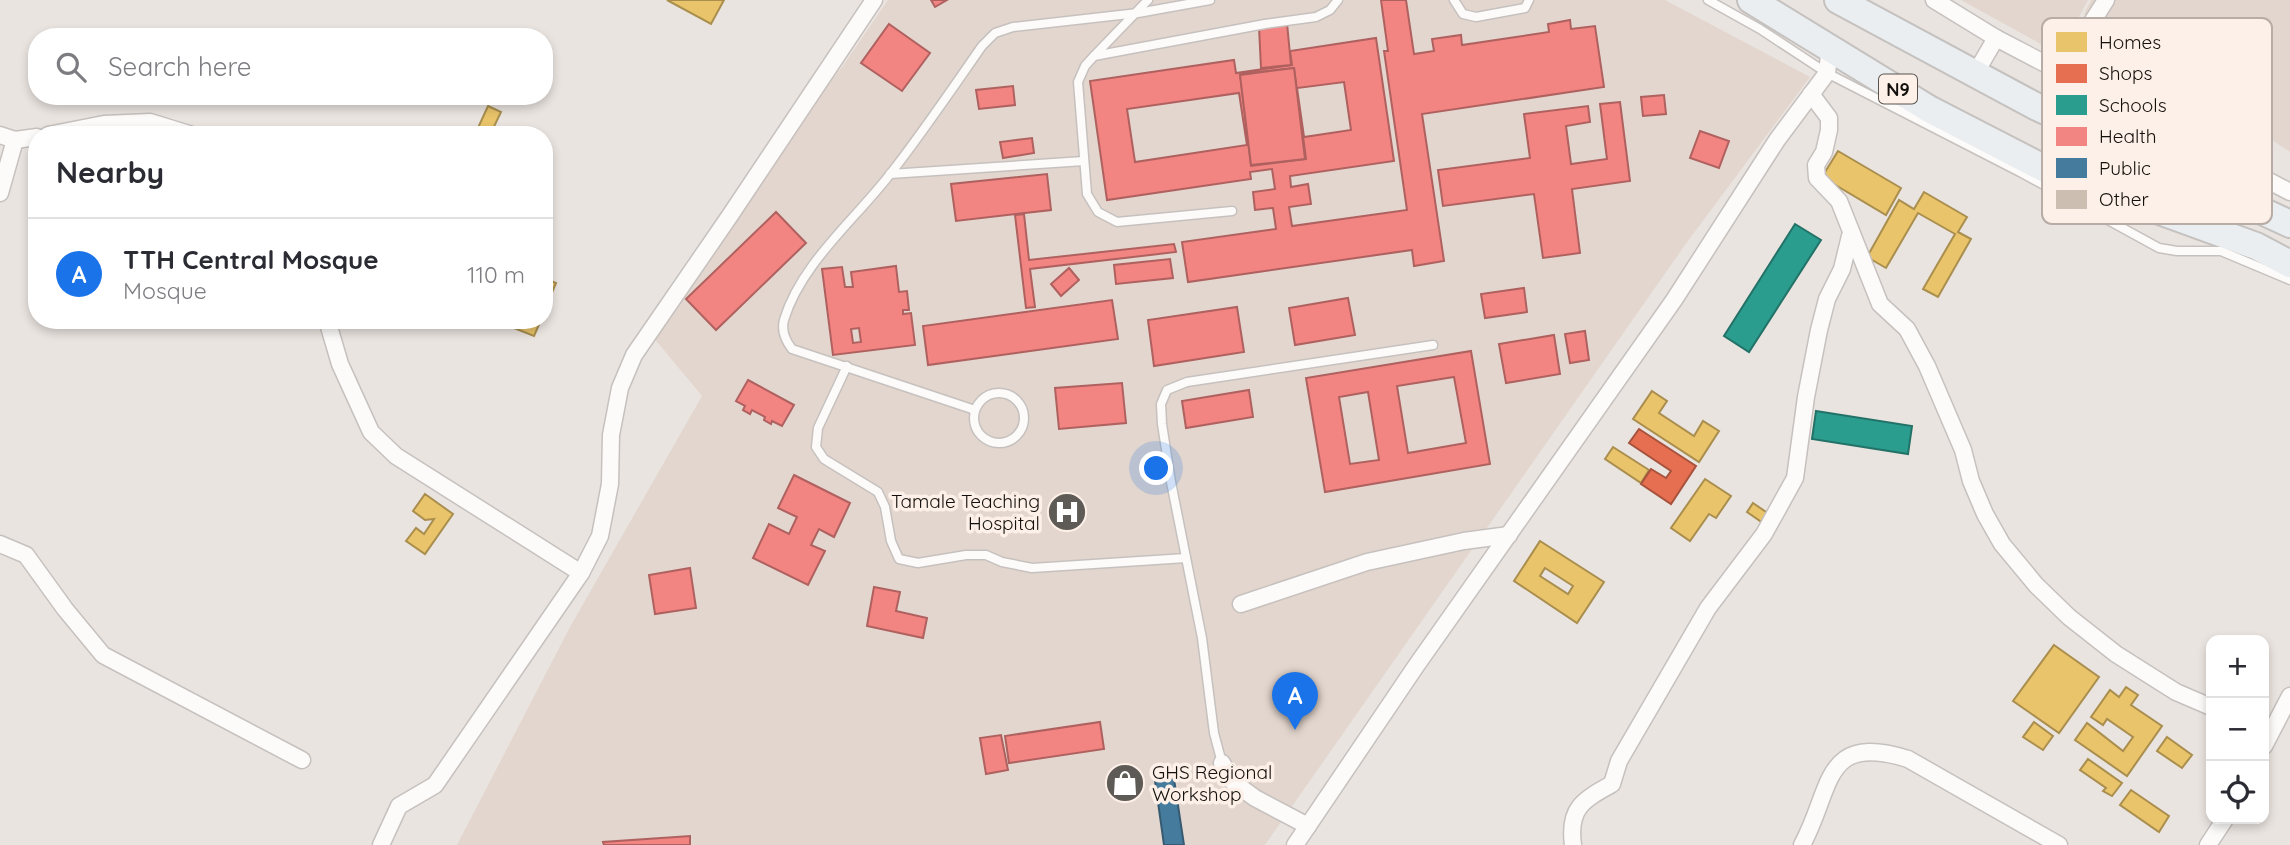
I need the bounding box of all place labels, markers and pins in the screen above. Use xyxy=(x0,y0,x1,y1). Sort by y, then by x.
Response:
place label: Tamale Teaching Hospital xyxy=(891,489,1040,535)
hospital icon: Tamale Teaching Hospital xyxy=(1046,491,1088,533)
pin: A xyxy=(1272,672,1318,730)
place label: GHS Regional Workshop xyxy=(1152,760,1272,806)
shop icon: GHS Regional Workshop xyxy=(1104,762,1146,804)

